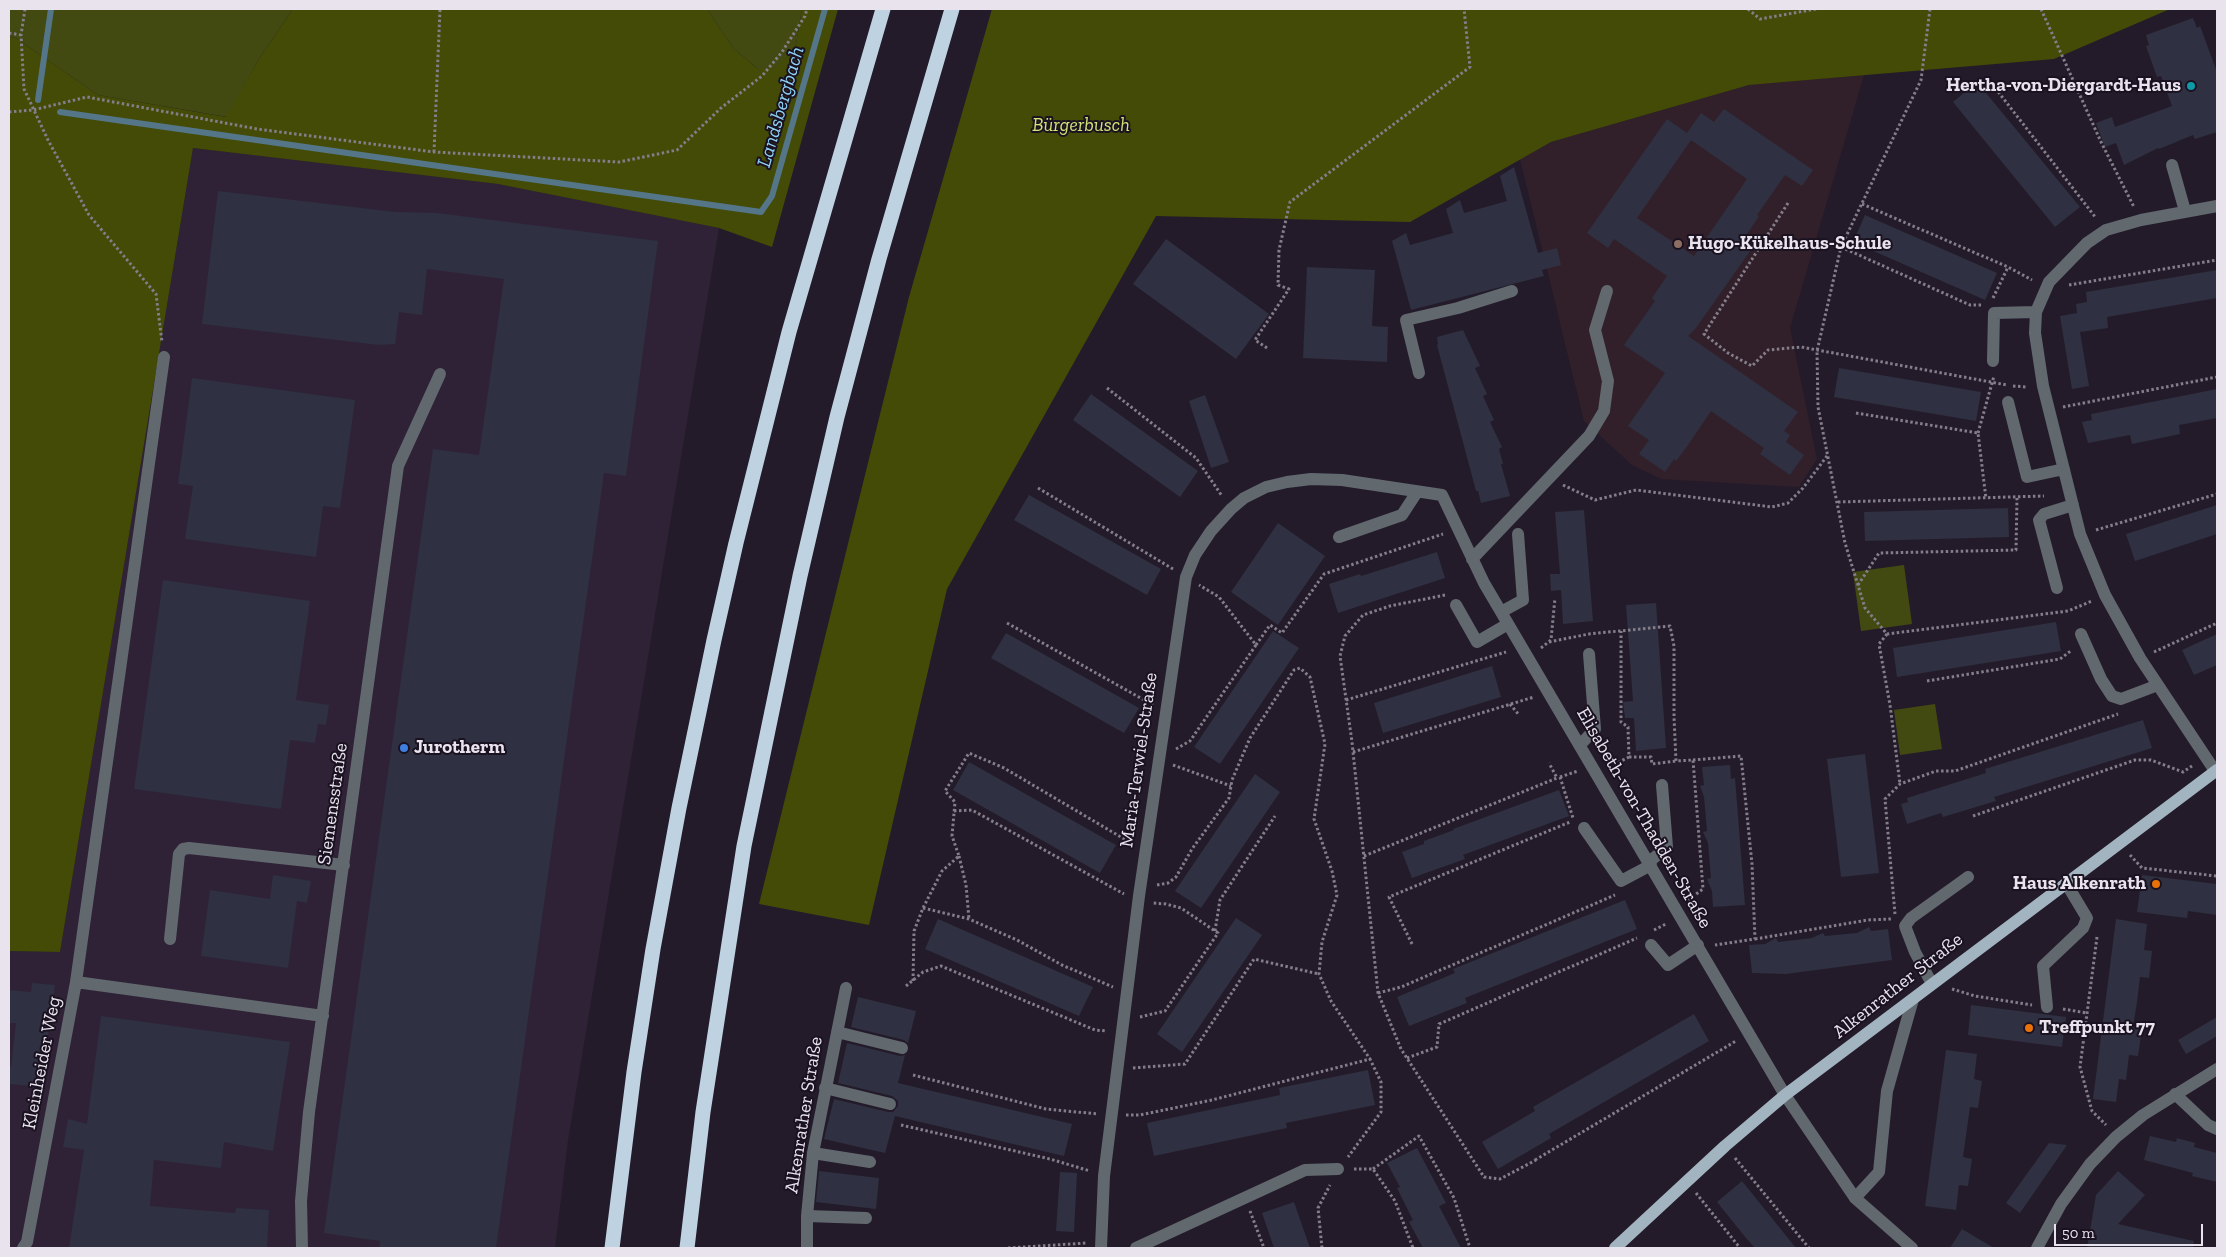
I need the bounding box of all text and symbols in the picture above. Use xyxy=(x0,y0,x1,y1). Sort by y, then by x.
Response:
water label: Landsbergbach xyxy=(752,44,810,170)
place label: Hertha-von-Diergardt-Haus xyxy=(1946,75,2181,97)
marker: Hertha-von-Diergardt-Haus xyxy=(2185,80,2197,92)
park label: Bürgerbusch xyxy=(1032,115,1130,137)
place label: Hugo-Kükelhaus-Schule xyxy=(1688,233,1891,255)
marker: Hugo-Kükelhaus-Schule xyxy=(1672,238,1684,250)
street label: Maria-Terwiel-Straße xyxy=(1115,671,1163,849)
street label: Elisabeth-von-Thadden-Straße xyxy=(1571,704,1717,932)
place label: Jurotherm xyxy=(414,737,505,759)
street label: Siemensstraße xyxy=(313,742,353,866)
marker: Jurotherm xyxy=(398,742,410,754)
place label: Haus Alkenrath xyxy=(2013,873,2146,895)
marker: Haus Alkenrath xyxy=(2150,878,2162,890)
street label: Alkenrather Straße xyxy=(1829,928,1967,1044)
street label: Kleinheider Weg xyxy=(18,994,66,1132)
place label: Treffpunkt 77 xyxy=(2039,1017,2155,1039)
marker: Treffpunkt 77 xyxy=(2023,1022,2035,1034)
street label: Alkenrather Straße xyxy=(780,1035,828,1195)
scale bar xyxy=(2056,1214,2205,1246)
text: 50 m xyxy=(2062,1224,2095,1242)

